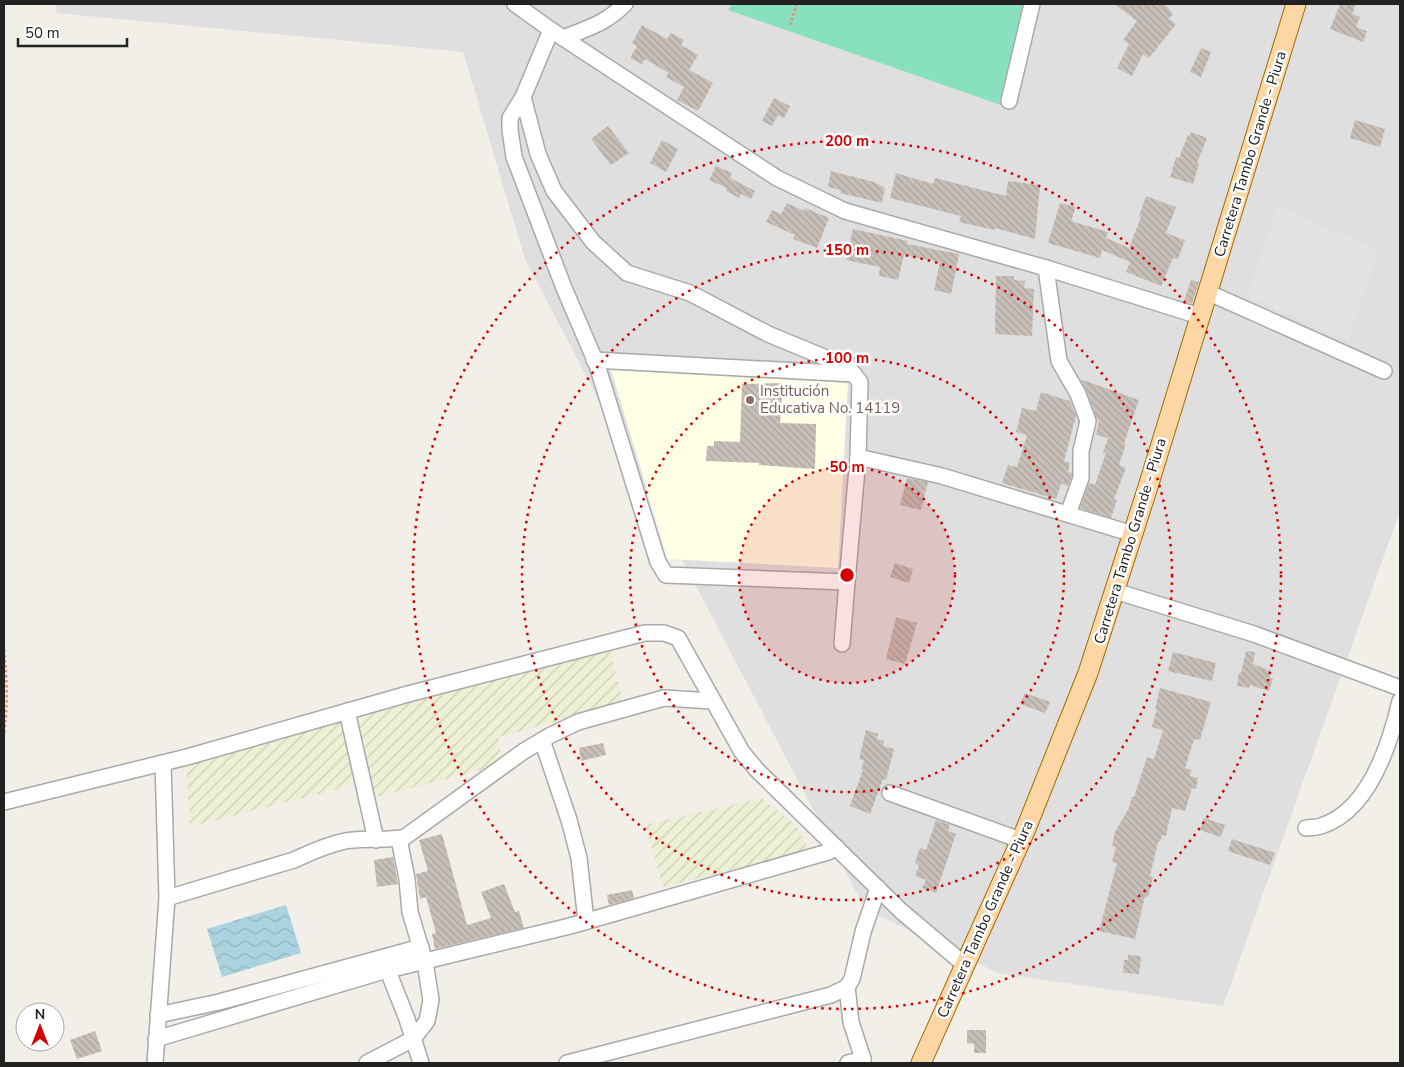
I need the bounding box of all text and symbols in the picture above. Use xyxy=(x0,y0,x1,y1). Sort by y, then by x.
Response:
scale bar xyxy=(18,15,126,47)
text: 50 m xyxy=(25,23,60,43)
street label: Carretera Tambo Grande - Piura xyxy=(1209,49,1291,259)
text: 200 m xyxy=(825,131,869,151)
text: 150 m xyxy=(825,240,869,260)
text: 100 m xyxy=(825,348,869,368)
place label: Institución Educativa No. 14119 xyxy=(760,381,900,418)
marker: Institución Educativa No. 14119 xyxy=(744,394,756,406)
street label: Carretera Tambo Grande - Piura xyxy=(1089,436,1171,646)
text: 50 m xyxy=(829,457,865,477)
centre of rings xyxy=(838,566,856,584)
street label: Carretera Tambo Grande - Piura xyxy=(932,817,1038,1021)
north arrow xyxy=(15,1002,65,1052)
text: N xyxy=(35,1005,45,1024)

